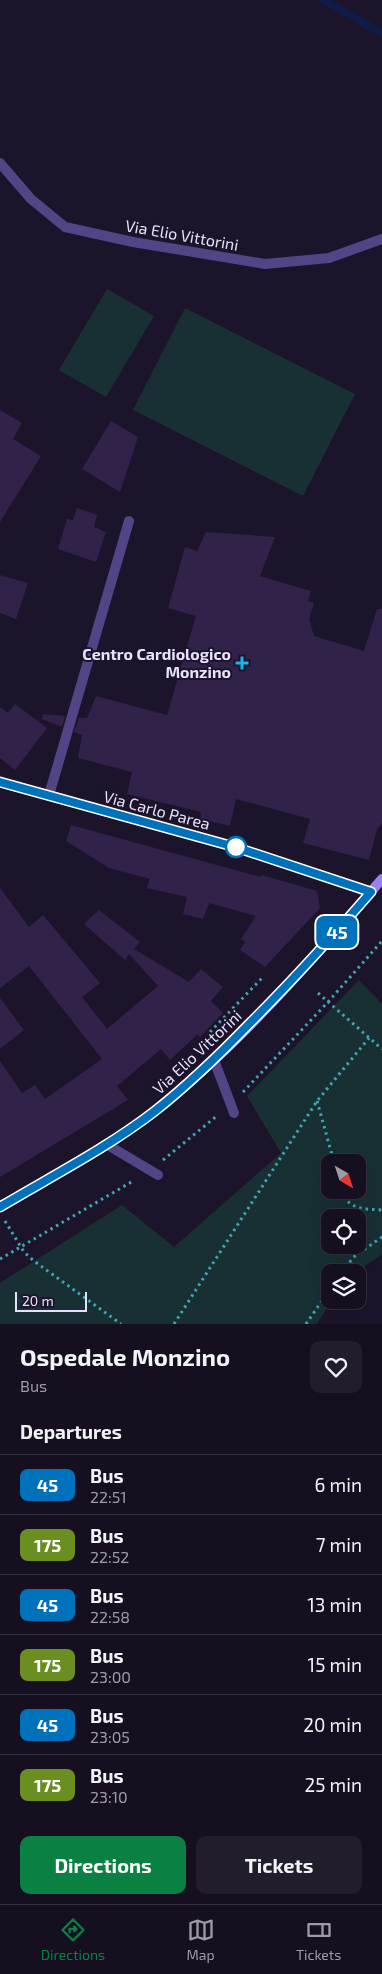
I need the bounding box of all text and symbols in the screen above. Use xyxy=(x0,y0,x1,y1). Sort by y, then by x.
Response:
street label: Via Elio Vittorini xyxy=(124,215,240,254)
place label: Centro Cardiologico Monzino xyxy=(82,644,231,681)
marker: Centro Cardiologico Monzino xyxy=(235,656,249,670)
street label: Via Carlo Parea xyxy=(102,786,212,833)
unlabelled marker xyxy=(225,836,247,858)
line badge: 45 xyxy=(314,916,360,948)
text: 45 xyxy=(326,921,348,943)
street label: Via Elio Vittorini xyxy=(148,1006,245,1098)
north arrow xyxy=(321,1154,366,1199)
map controls xyxy=(321,1154,366,1309)
button: locate xyxy=(321,1209,366,1254)
button: layers xyxy=(321,1264,366,1309)
scale bar xyxy=(15,1289,88,1312)
text: 20 m xyxy=(22,1292,54,1309)
button: heart xyxy=(310,1341,362,1393)
text: Ospedale Monzino xyxy=(20,1342,230,1371)
text: Bus xyxy=(20,1376,47,1395)
text: Departures xyxy=(20,1420,122,1443)
text: Bus xyxy=(90,1464,124,1487)
text: 6 min xyxy=(314,1473,362,1496)
text: 45 xyxy=(37,1474,58,1496)
text: 22:51 xyxy=(90,1487,127,1506)
text: Bus xyxy=(90,1524,124,1547)
text: 7 min xyxy=(316,1533,362,1556)
text: 175 xyxy=(34,1534,61,1556)
text: 22:52 xyxy=(90,1547,129,1566)
text: Bus xyxy=(90,1584,124,1607)
text: 13 min xyxy=(307,1593,362,1616)
text: 45 xyxy=(37,1594,58,1616)
text: 22:58 xyxy=(90,1607,130,1626)
text: Bus xyxy=(90,1644,124,1667)
text: 15 min xyxy=(308,1653,362,1676)
text: 175 xyxy=(34,1654,61,1676)
text: 23:00 xyxy=(90,1667,131,1686)
text: Bus xyxy=(90,1704,124,1727)
text: 20 min xyxy=(303,1713,362,1736)
text: 45 xyxy=(37,1714,58,1736)
text: 23:05 xyxy=(90,1727,130,1746)
text: Bus xyxy=(90,1764,124,1787)
text: 25 min xyxy=(305,1773,362,1796)
text: 175 xyxy=(34,1774,61,1796)
text: 23:10 xyxy=(90,1787,128,1806)
button: Directions xyxy=(20,1836,186,1894)
button: Tickets xyxy=(196,1836,362,1894)
tab: Directions xyxy=(41,1916,105,1963)
tab: Map xyxy=(187,1916,215,1963)
tab: Tickets xyxy=(296,1916,341,1963)

